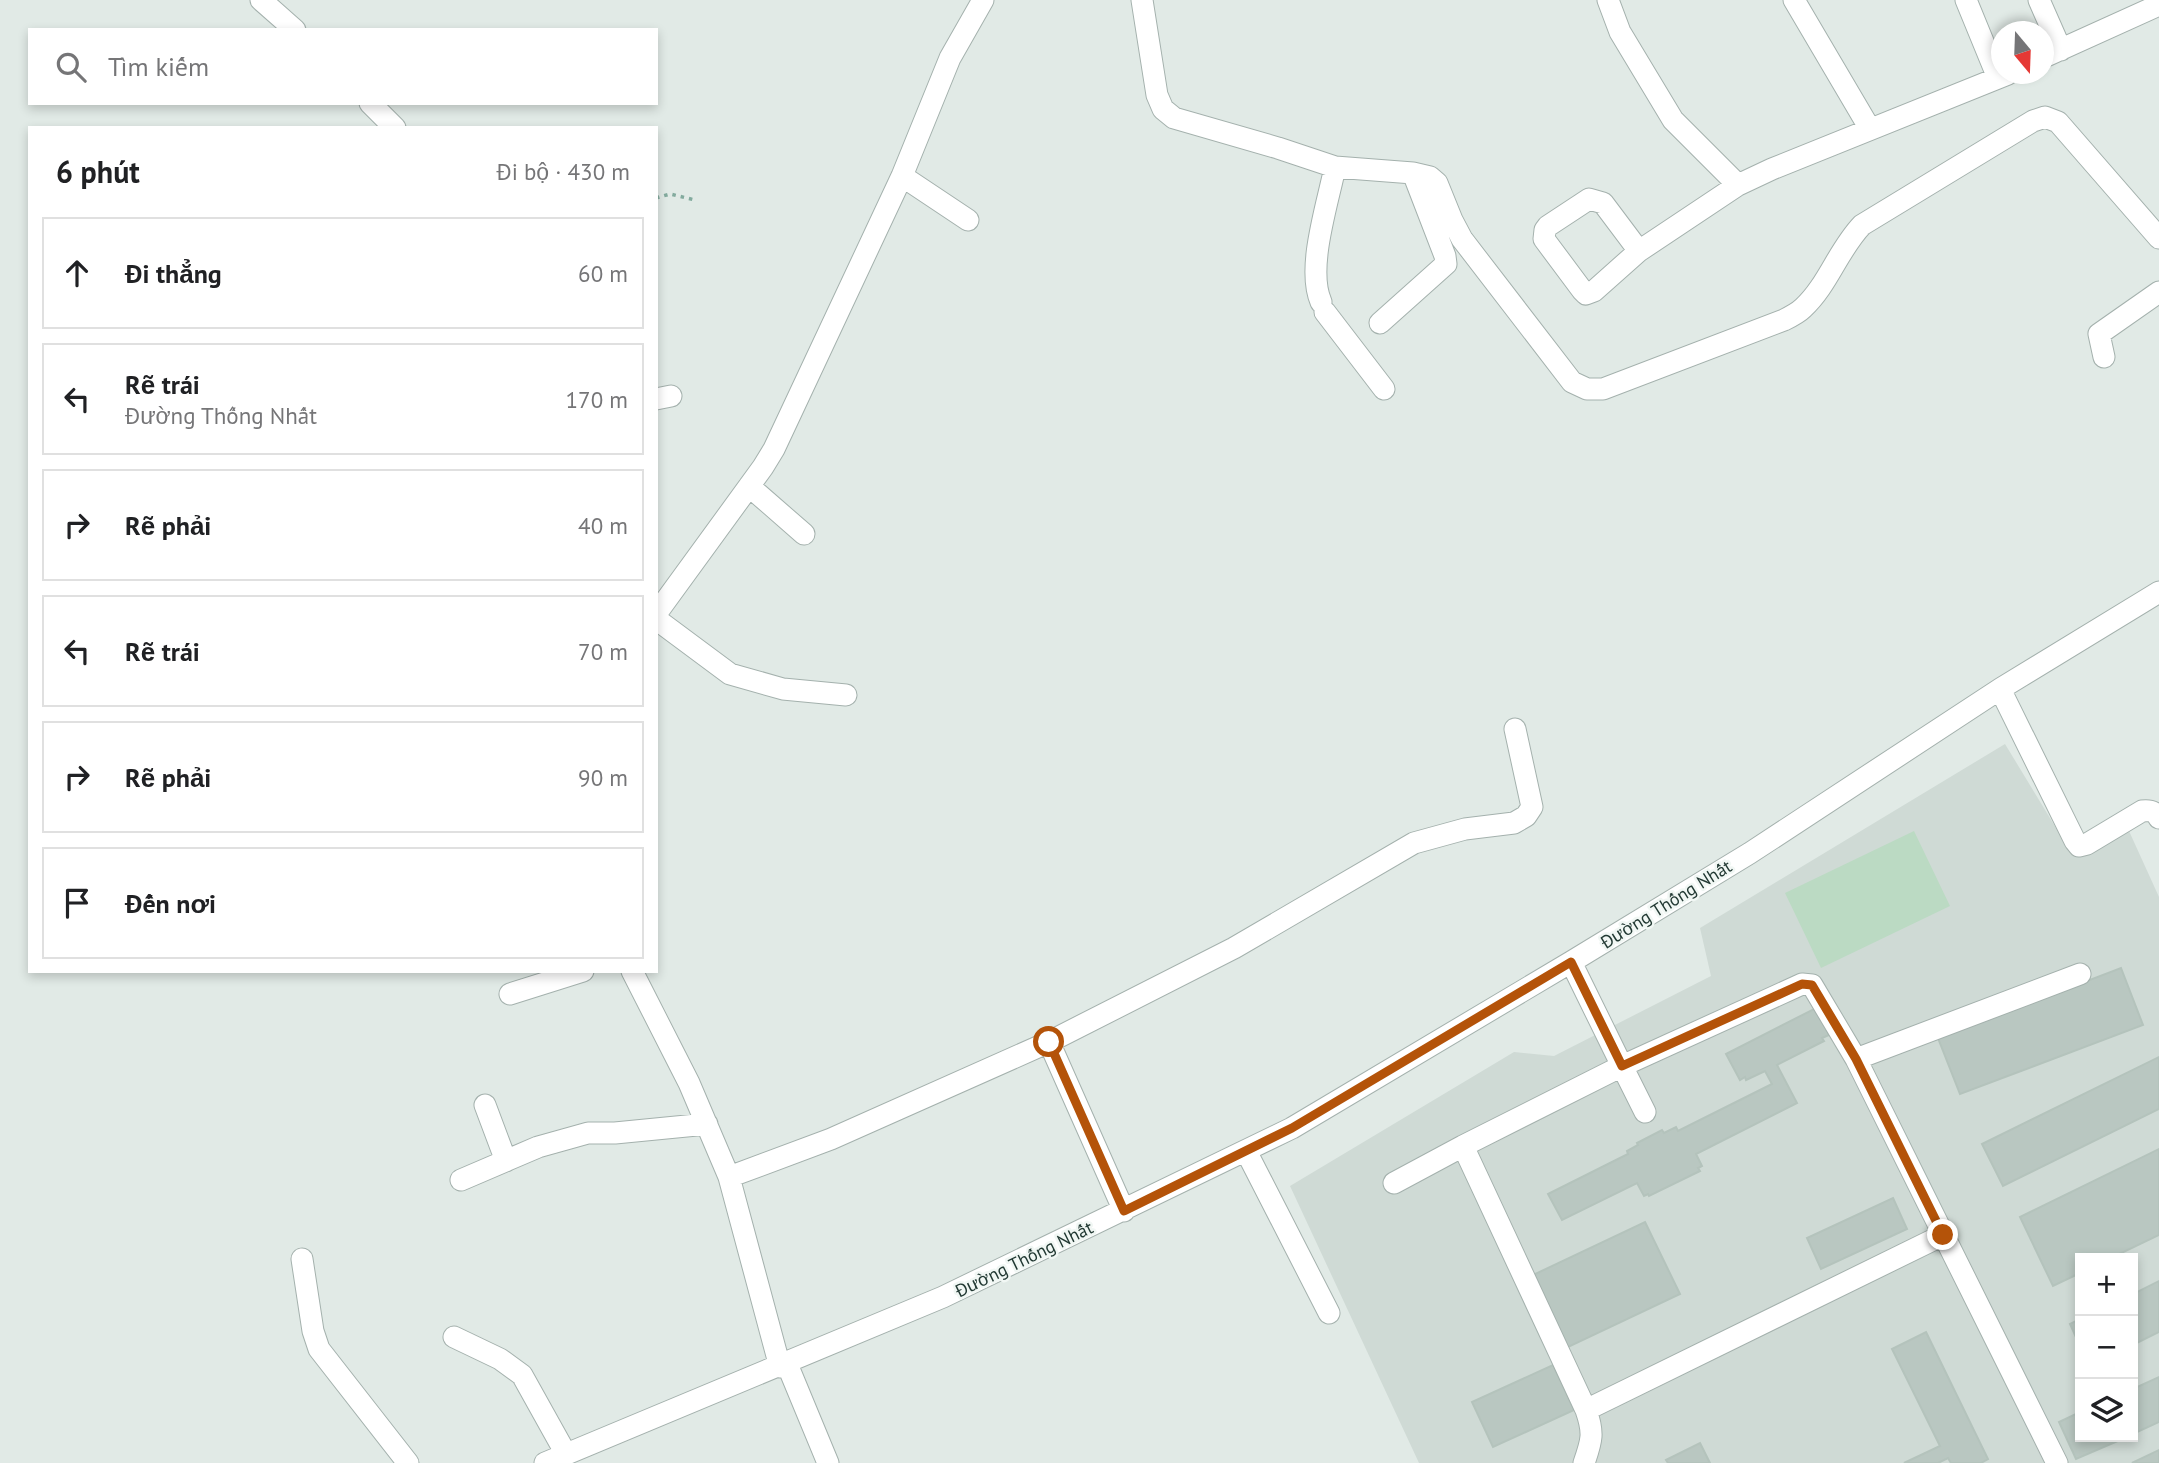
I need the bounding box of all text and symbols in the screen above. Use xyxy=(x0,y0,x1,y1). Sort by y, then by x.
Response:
north arrow xyxy=(1991,21,2054,84)
search box xyxy=(28,28,658,105)
icon: search xyxy=(52,48,90,86)
text: Tìm kiếm xyxy=(108,50,209,83)
text: 6 phút xyxy=(56,152,140,191)
text: Đi bộ · 430 m xyxy=(497,157,630,186)
icon: ahead xyxy=(58,254,96,292)
text: Đi thẳng xyxy=(125,257,222,290)
text: 60 m xyxy=(578,259,628,288)
text: Rẽ trái xyxy=(125,368,200,401)
icon: left xyxy=(58,380,96,418)
text: 170 m xyxy=(566,385,628,414)
text: Đường Thống Nhất xyxy=(125,401,317,430)
icon: right xyxy=(58,506,96,544)
text: Rẽ phải xyxy=(125,509,211,542)
text: 40 m xyxy=(578,511,628,540)
icon: left xyxy=(58,632,96,670)
text: Rẽ trái xyxy=(125,635,200,668)
text: 70 m xyxy=(578,637,628,666)
icon: right xyxy=(58,758,96,796)
text: Rẽ phải xyxy=(125,761,211,794)
text: 90 m xyxy=(578,763,628,792)
street label: Đường Thống Nhất xyxy=(1595,854,1736,954)
icon: arrive xyxy=(58,884,96,922)
text: Đến nơi xyxy=(125,887,216,920)
route start xyxy=(1033,1026,1064,1057)
street label: Đường Thống Nhất xyxy=(951,1216,1097,1303)
route end xyxy=(1927,1219,1958,1250)
map controls xyxy=(2075,1253,2138,1442)
button: + xyxy=(2075,1253,2138,1316)
button: − xyxy=(2075,1316,2138,1379)
button: layers xyxy=(2075,1379,2138,1442)

